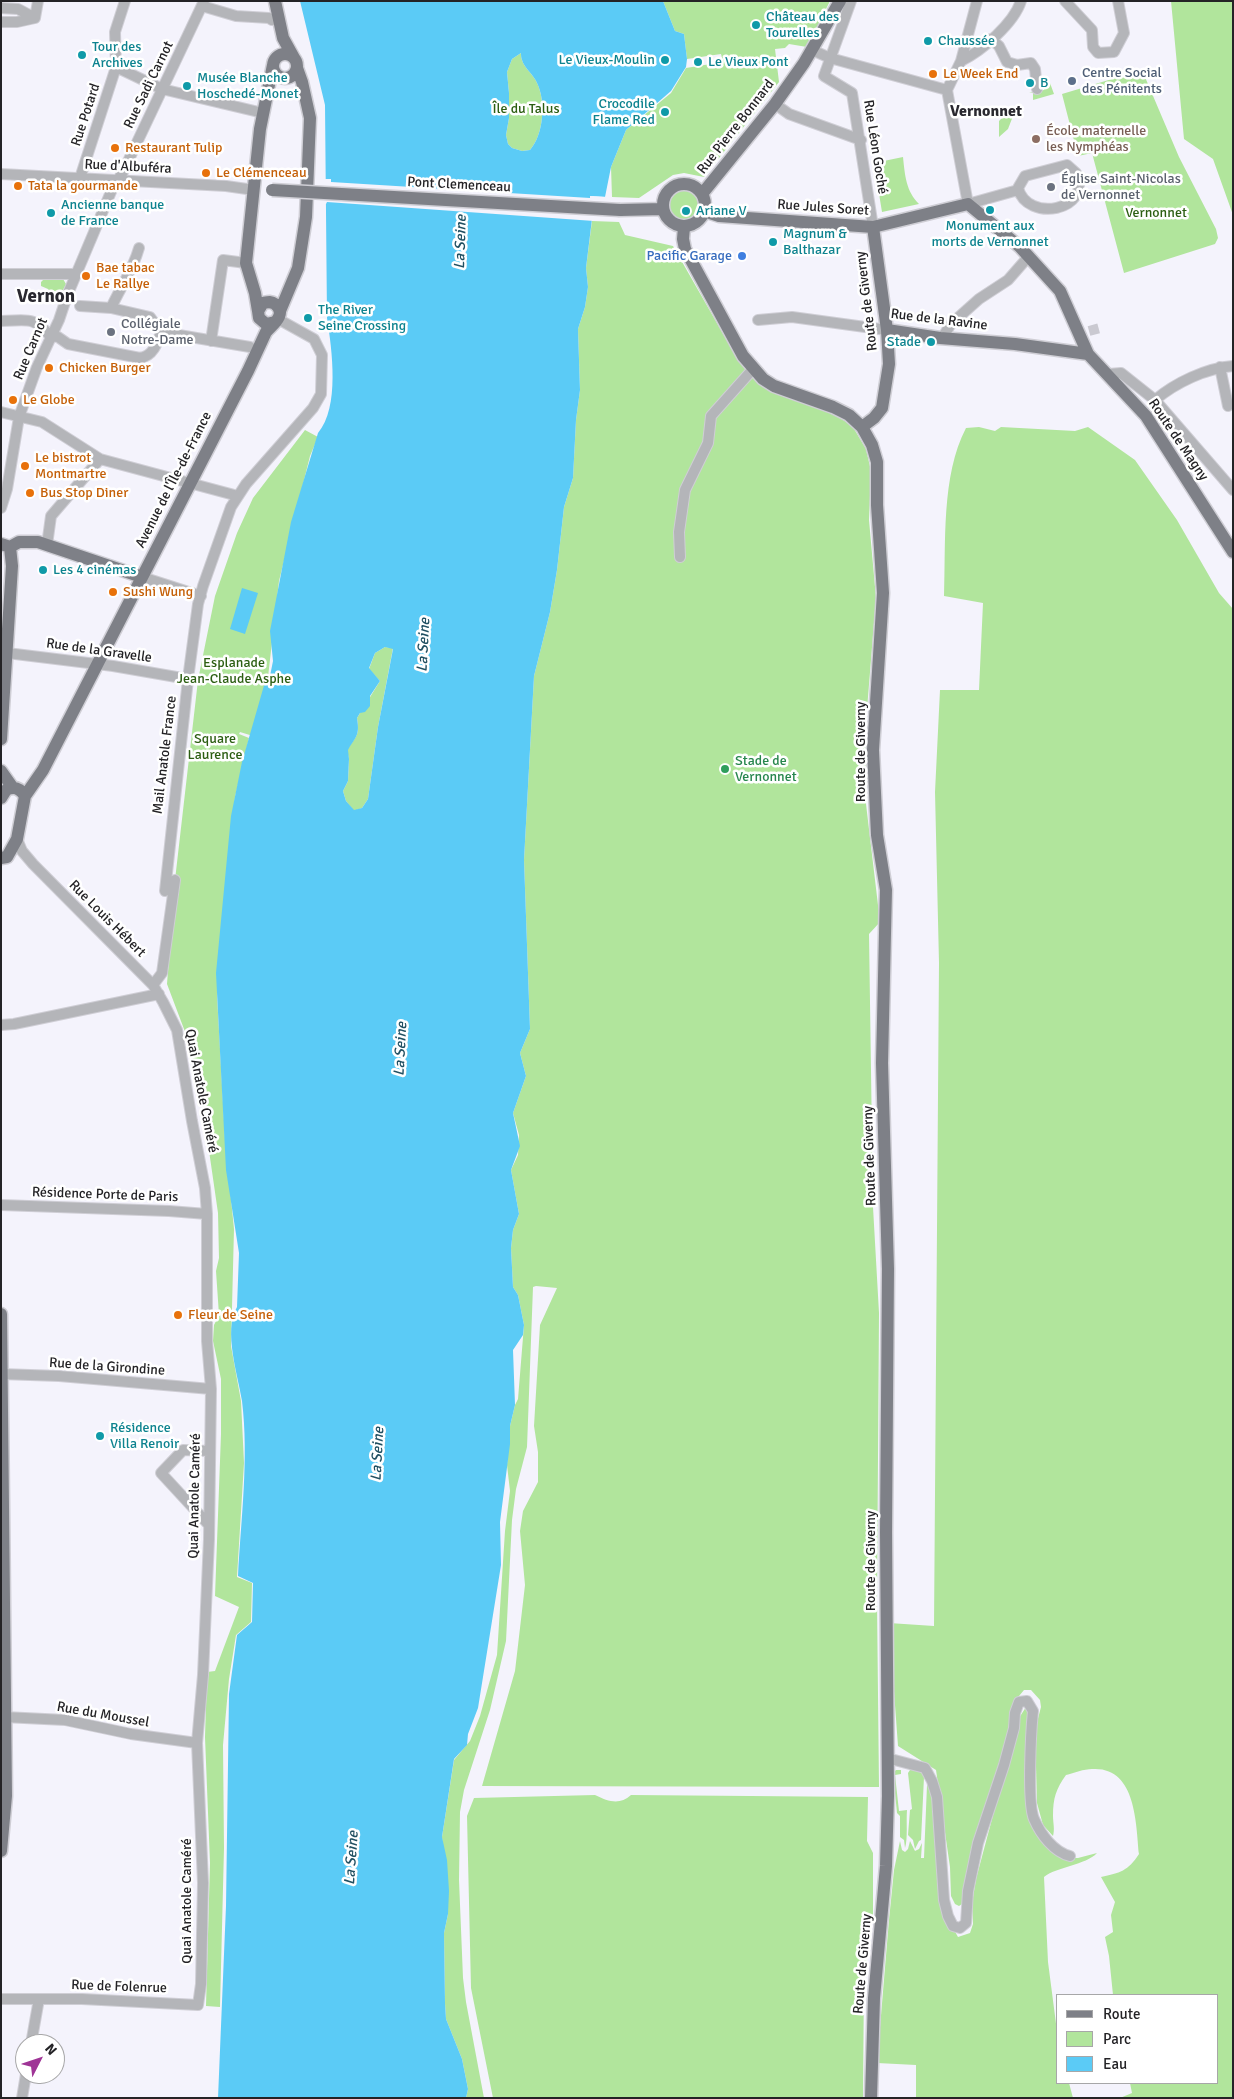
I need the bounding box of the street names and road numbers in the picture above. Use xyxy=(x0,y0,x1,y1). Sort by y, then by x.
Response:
street label: Rue Sadi Carnot xyxy=(121,39,177,131)
street label: Rue Pierre Bonnard xyxy=(694,76,778,178)
street label: Rue Potard xyxy=(68,82,104,148)
street label: Rue Léon Goché xyxy=(859,99,891,195)
street label: Rue d'Albuféra xyxy=(84,156,172,178)
street label: Pont Clemenceau xyxy=(407,174,511,196)
street label: Rue Jules Soret xyxy=(777,196,869,220)
street label: Route de Giverny xyxy=(853,250,881,352)
street label: Rue de la Ravine xyxy=(890,306,988,334)
street label: Rue Carnot xyxy=(10,315,52,383)
street label: Route de Magny xyxy=(1144,396,1212,484)
street label: Avenue de l'Île-de-France xyxy=(132,409,216,551)
street label: Rue de la Gravelle xyxy=(45,635,153,667)
street label: Mail Anatole France xyxy=(149,695,181,815)
street label: Route de Giverny xyxy=(853,702,869,802)
street label: Rue Louis Hébert xyxy=(65,877,149,961)
street label: Quai Anatole Caméré xyxy=(181,1028,221,1154)
street label: Route de Giverny xyxy=(860,1105,880,1207)
street label: Résidence Porte de Paris xyxy=(31,1184,179,1206)
street label: Rue de la Girondine xyxy=(49,1355,165,1379)
street label: Quai Anatole Caméré xyxy=(186,1433,204,1559)
street label: Route de Giverny xyxy=(863,1511,879,1611)
street label: Rue du Moussel xyxy=(55,1699,151,1731)
street label: Quai Anatole Caméré xyxy=(179,1838,195,1964)
street label: Route de Giverny xyxy=(850,1913,876,2015)
street label: Rue de Folenrue xyxy=(71,1977,167,1997)

